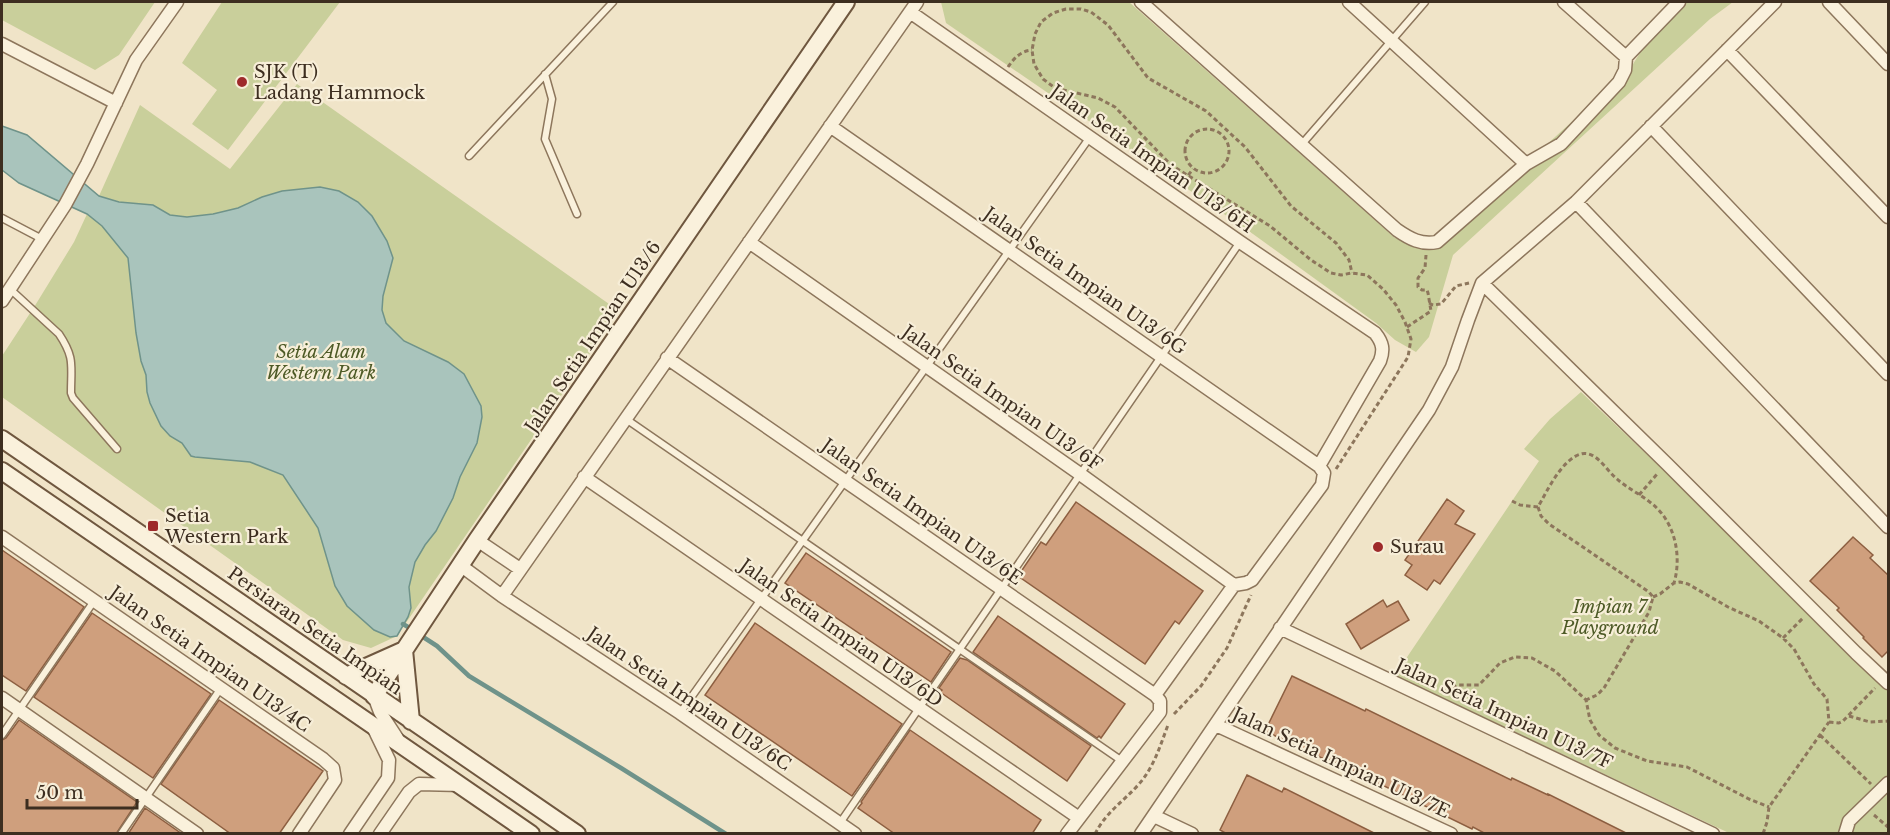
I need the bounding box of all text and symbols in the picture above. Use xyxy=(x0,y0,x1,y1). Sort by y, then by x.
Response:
place label: SJK (T) Ladang Hammock xyxy=(254,61,425,104)
marker: SJK (T) Ladang Hammock xyxy=(235,75,249,89)
street label: Jalan Setia Impian U13/6H xyxy=(1044,79,1258,238)
street label: Jalan Setia Impian U13/6G xyxy=(978,201,1191,360)
street label: Jalan Setia Impian U13/6 xyxy=(519,237,666,439)
street label: Jalan Setia Impian U13/6F xyxy=(896,319,1106,476)
park label: Setia Alam Western Park xyxy=(266,341,376,384)
street label: Jalan Setia Impian U13/6E xyxy=(816,433,1027,590)
place label: Setia Western Park xyxy=(164,505,288,548)
marker: Setia Western Park xyxy=(146,519,160,533)
place label: Surau xyxy=(1390,536,1444,558)
marker: Surau xyxy=(1371,540,1385,554)
street label: Jalan Setia Impian U13/6D xyxy=(734,553,947,712)
street label: Persiaran Setia Impian xyxy=(223,562,407,700)
street label: Jalan Setia Impian U13/4C xyxy=(104,580,315,737)
park label: Impian 7 Playground xyxy=(1560,596,1659,639)
street label: Jalan Setia Impian U13/6C xyxy=(581,621,795,776)
street label: Jalan Setia Impian U13/7F xyxy=(1390,653,1616,774)
street label: Jalan Setia Impian U13/7E xyxy=(1227,702,1453,823)
scale bar xyxy=(27,772,136,810)
text: 50 m xyxy=(36,782,84,804)

